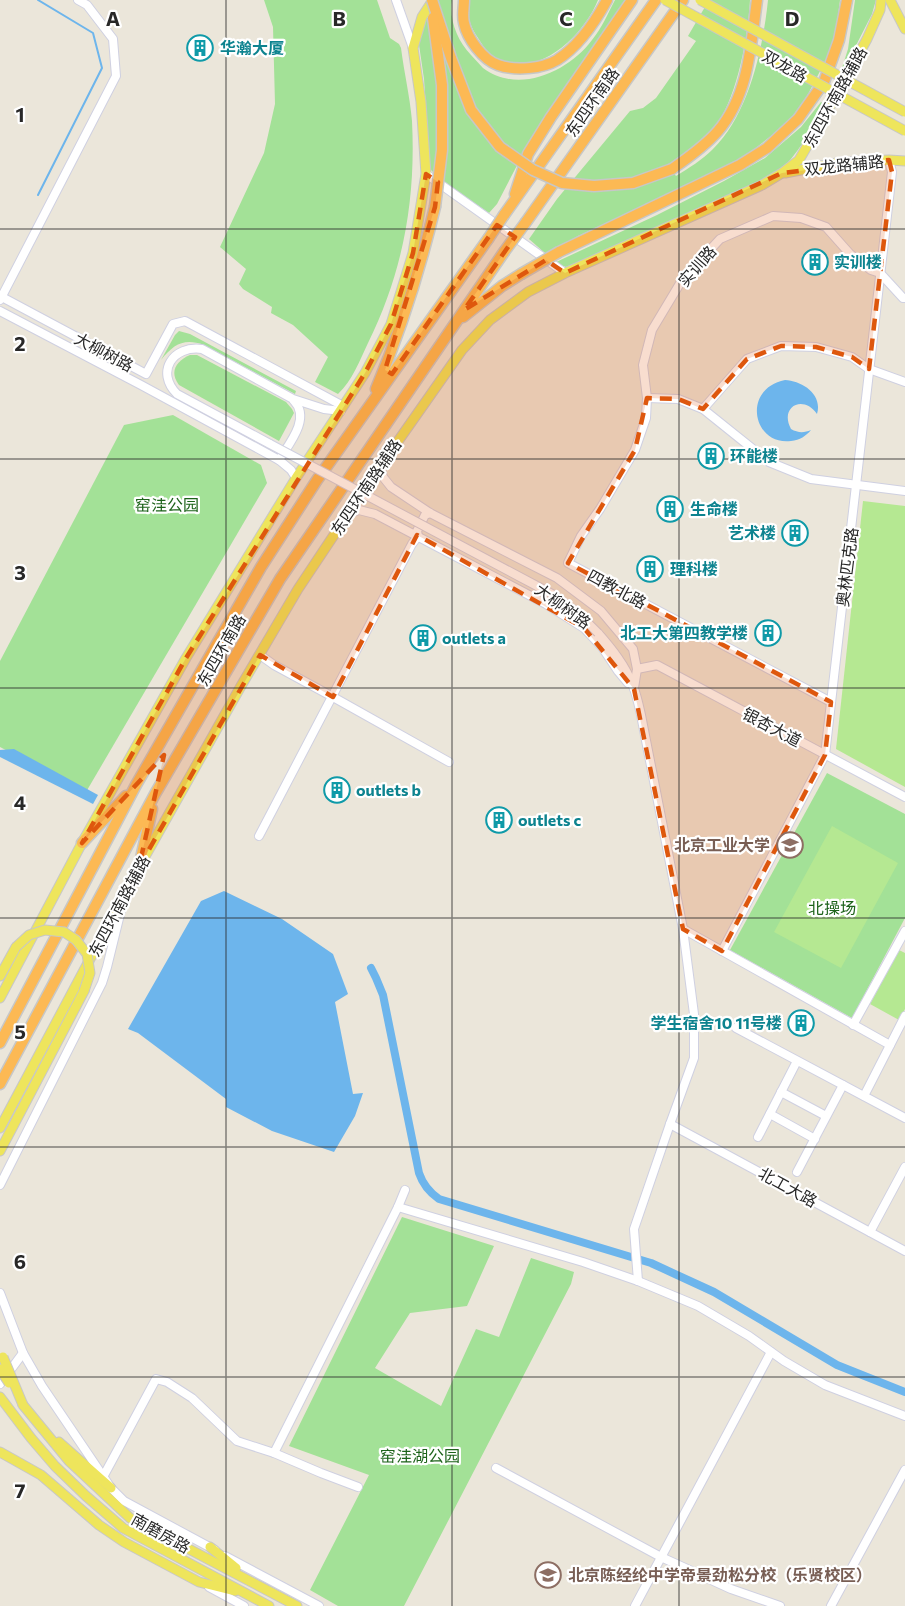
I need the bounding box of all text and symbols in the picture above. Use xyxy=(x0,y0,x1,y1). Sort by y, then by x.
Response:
text: A xyxy=(106,6,120,30)
text: B xyxy=(332,6,346,30)
text: C xyxy=(559,6,573,30)
text: D xyxy=(785,6,799,30)
building icon: 华瀚大厦 xyxy=(185,33,215,63)
place label: 华瀚大厦 xyxy=(220,38,284,57)
street label: 东四环南路辅路 xyxy=(799,43,870,150)
street label: 双龙路 xyxy=(760,46,811,86)
street label: 东四环南路 xyxy=(561,63,622,140)
text: 1 xyxy=(15,102,25,126)
street label: 双龙路辅路 xyxy=(803,151,885,178)
street label: 实训路 xyxy=(674,241,720,290)
building icon: 实训楼 xyxy=(800,247,830,277)
place label: 实训楼 xyxy=(834,252,882,271)
street label: 大柳树路 xyxy=(72,328,137,375)
text: 2 xyxy=(14,331,26,355)
street label: 东四环南路辅路 xyxy=(326,435,405,538)
building icon: 环能楼 xyxy=(696,441,726,471)
place label: 环能楼 xyxy=(730,446,778,465)
building icon: 生命楼 xyxy=(655,494,685,524)
park label: 窑洼公园 xyxy=(135,495,199,514)
place label: 生命楼 xyxy=(690,499,738,518)
building icon: 艺术楼 xyxy=(780,518,810,548)
place label: 艺术楼 xyxy=(728,523,776,542)
street label: 奥林匹克路 xyxy=(832,526,861,608)
building icon: 理科楼 xyxy=(635,554,665,584)
place label: 理科楼 xyxy=(670,559,718,578)
text: 3 xyxy=(14,560,26,584)
street label: 四教北路 xyxy=(585,565,650,612)
street label: 大柳树路 xyxy=(532,579,595,632)
street label: 东四环南路 xyxy=(192,610,249,689)
building icon: 北工大第四教学楼 xyxy=(753,618,783,648)
building icon: outlets a xyxy=(408,623,438,653)
place label: 北工大第四教学楼 xyxy=(620,623,748,642)
place label: outlets a xyxy=(442,628,506,647)
street label: 银杏大道 xyxy=(740,703,805,750)
building icon: outlets b xyxy=(322,775,352,805)
place label: outlets b xyxy=(356,780,421,799)
text: 4 xyxy=(14,790,26,814)
building icon: outlets c xyxy=(484,805,514,835)
place label: outlets c xyxy=(518,810,581,829)
school or university icon: 北京工业大学 xyxy=(775,830,805,860)
place label: 北京工业大学 xyxy=(674,835,770,854)
street label: 东四环南路辅路 xyxy=(84,852,153,960)
park label: 北操场 xyxy=(808,898,856,917)
building icon: 学生宿舍10 11号楼 xyxy=(786,1008,816,1038)
place label: 学生宿舍10 11号楼 xyxy=(651,1013,782,1032)
text: 5 xyxy=(14,1019,26,1043)
street label: 北工大路 xyxy=(756,1163,821,1210)
text: 6 xyxy=(14,1249,26,1273)
park label: 窑洼湖公园 xyxy=(380,1446,460,1465)
text: 7 xyxy=(15,1478,26,1502)
street label: 南磨房路 xyxy=(129,1509,194,1556)
school or university icon: 北京陈经纶中学帝景劲松分校（乐贤校区） xyxy=(533,1560,563,1590)
place label: 北京陈经纶中学帝景劲松分校（乐贤校区） xyxy=(568,1565,872,1584)

